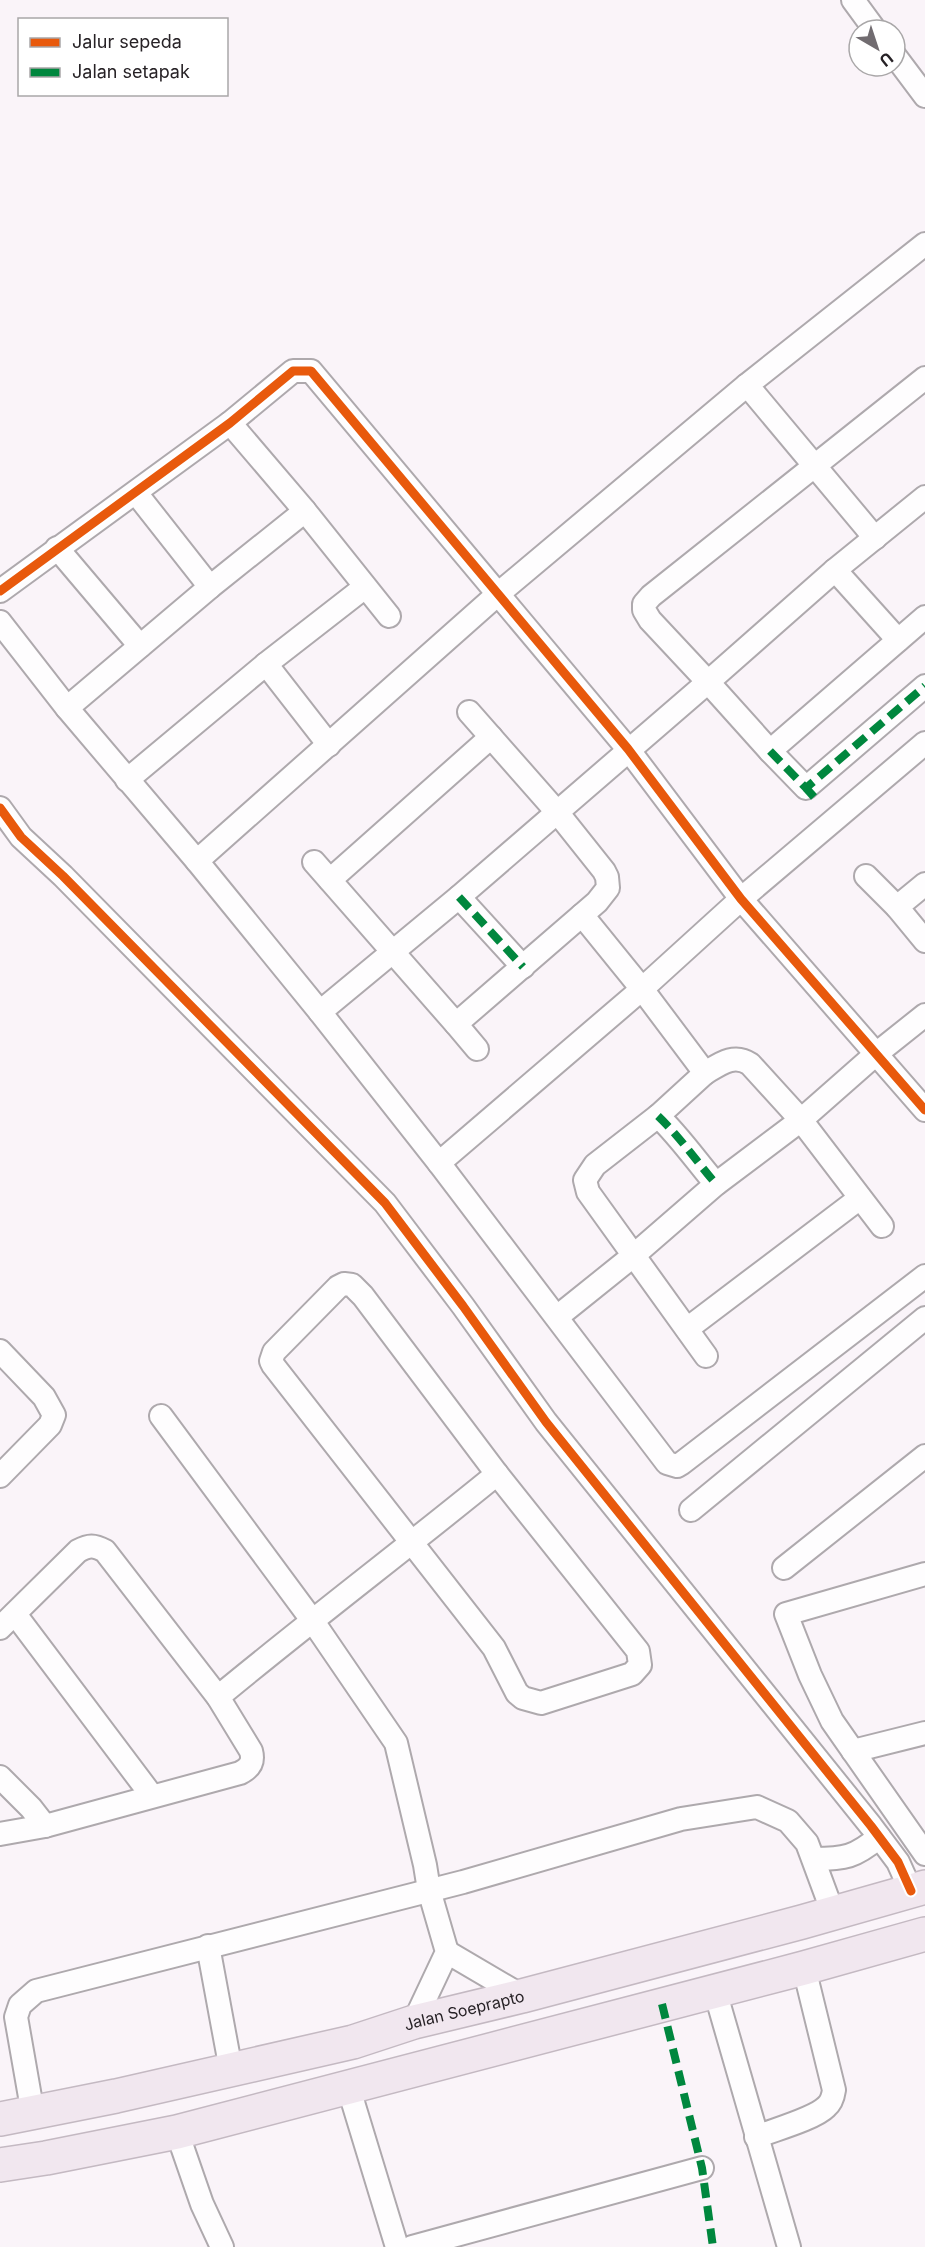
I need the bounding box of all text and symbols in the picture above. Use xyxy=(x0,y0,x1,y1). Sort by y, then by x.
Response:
legend xyxy=(18,18,228,96)
north arrow xyxy=(847,18,907,78)
text: Jalur sepeda xyxy=(72,31,182,52)
text: U xyxy=(876,48,897,71)
text: Jalan setapak xyxy=(72,61,190,82)
street label: Jalan Soeprapto xyxy=(401,1986,526,2035)

